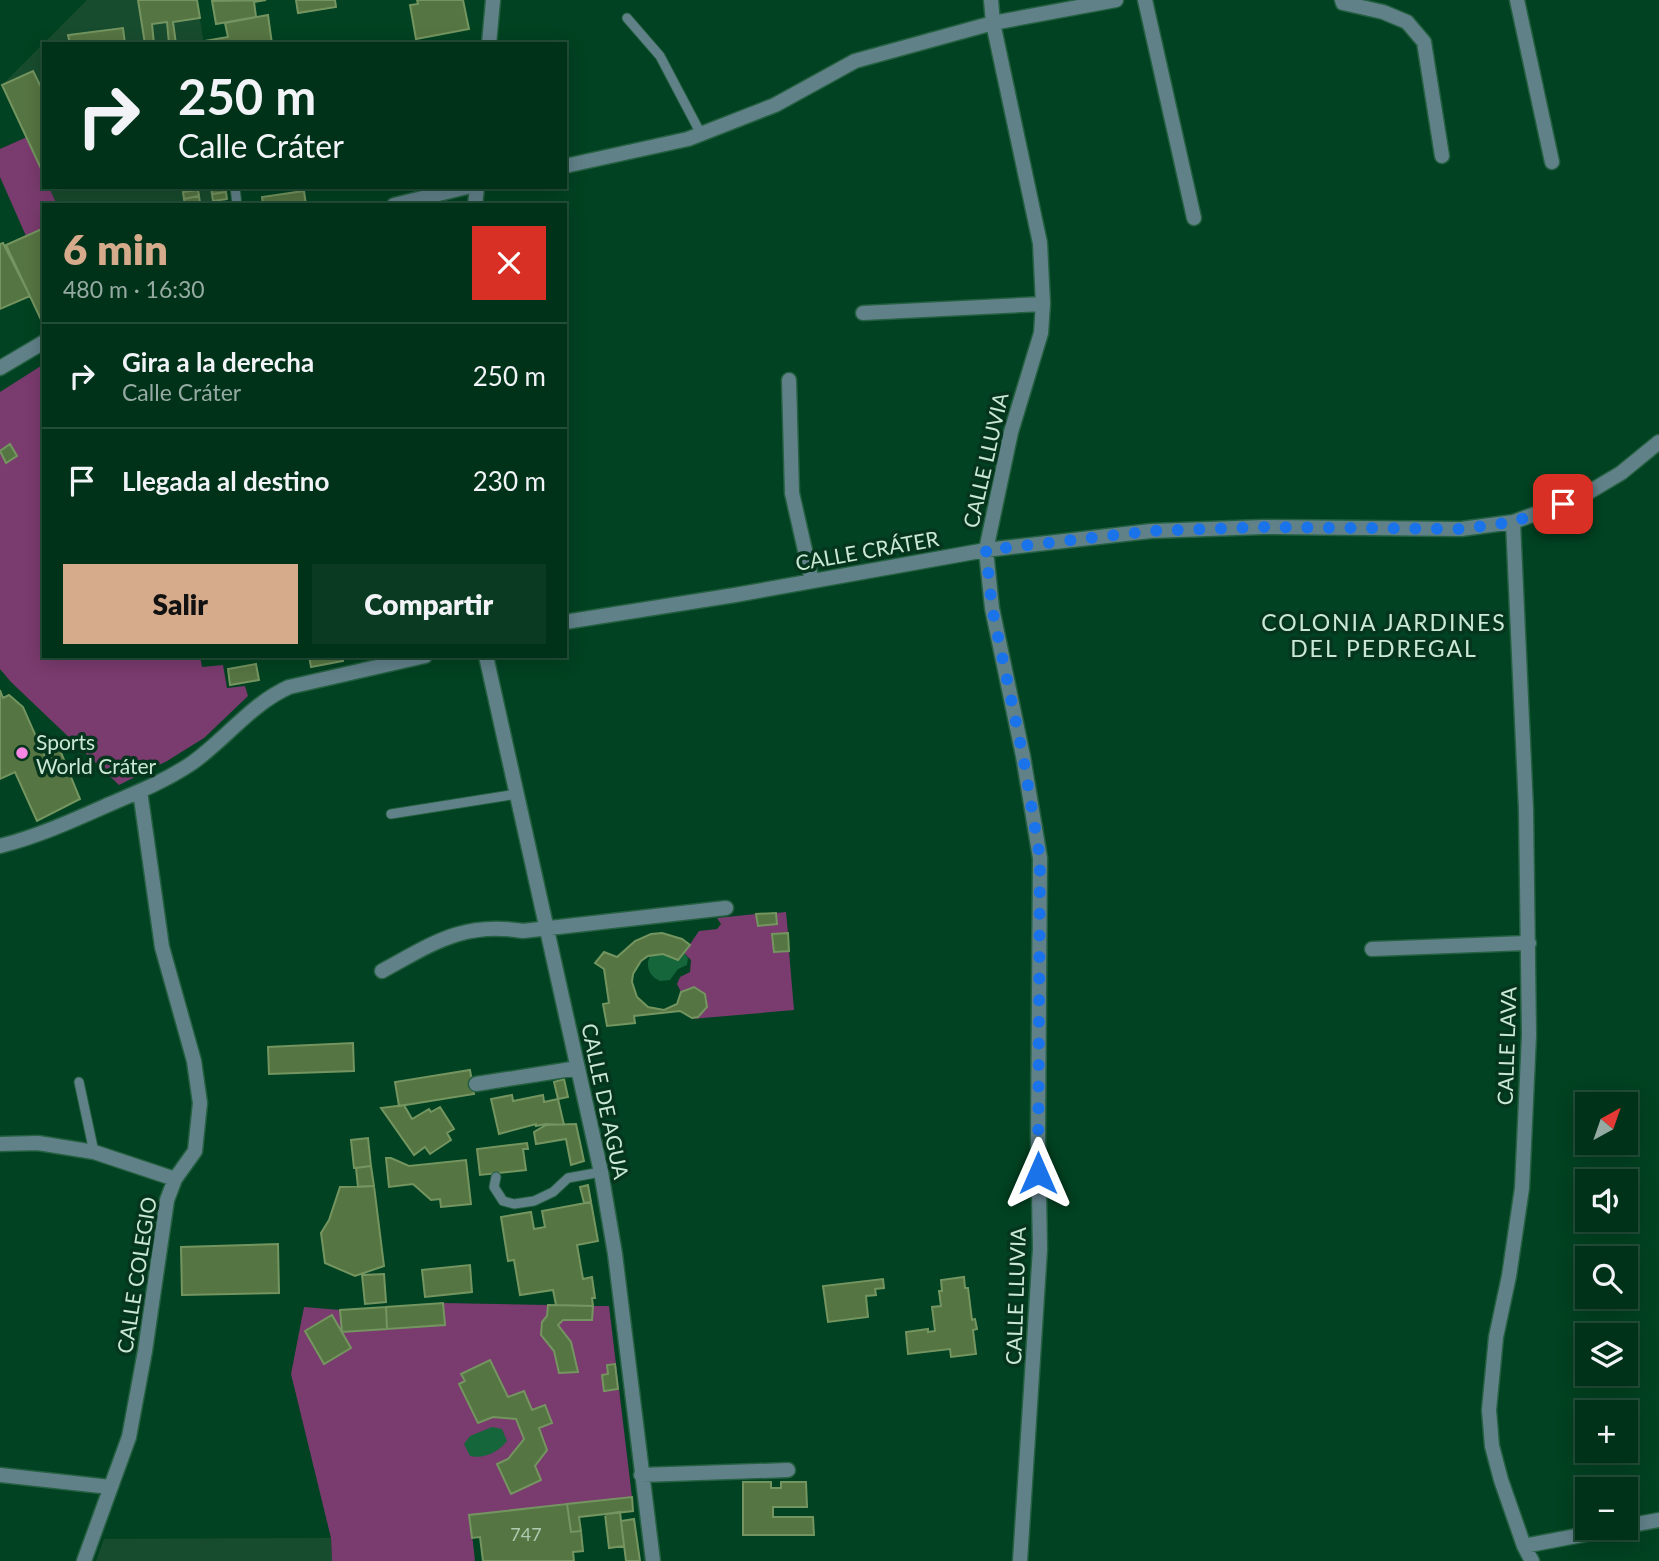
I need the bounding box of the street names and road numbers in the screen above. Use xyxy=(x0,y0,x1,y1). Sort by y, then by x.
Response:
street label: CALLE LLUVIA xyxy=(957,389,1013,530)
street label: CALLE CRÁTER xyxy=(793,525,941,575)
street label: CALLE LAVA xyxy=(1491,986,1521,1106)
street label: CALLE DE AGUA xyxy=(577,1021,635,1182)
street label: CALLE COLEGIO xyxy=(111,1195,161,1355)
street label: CALLE LLUVIA xyxy=(1000,1226,1030,1365)

